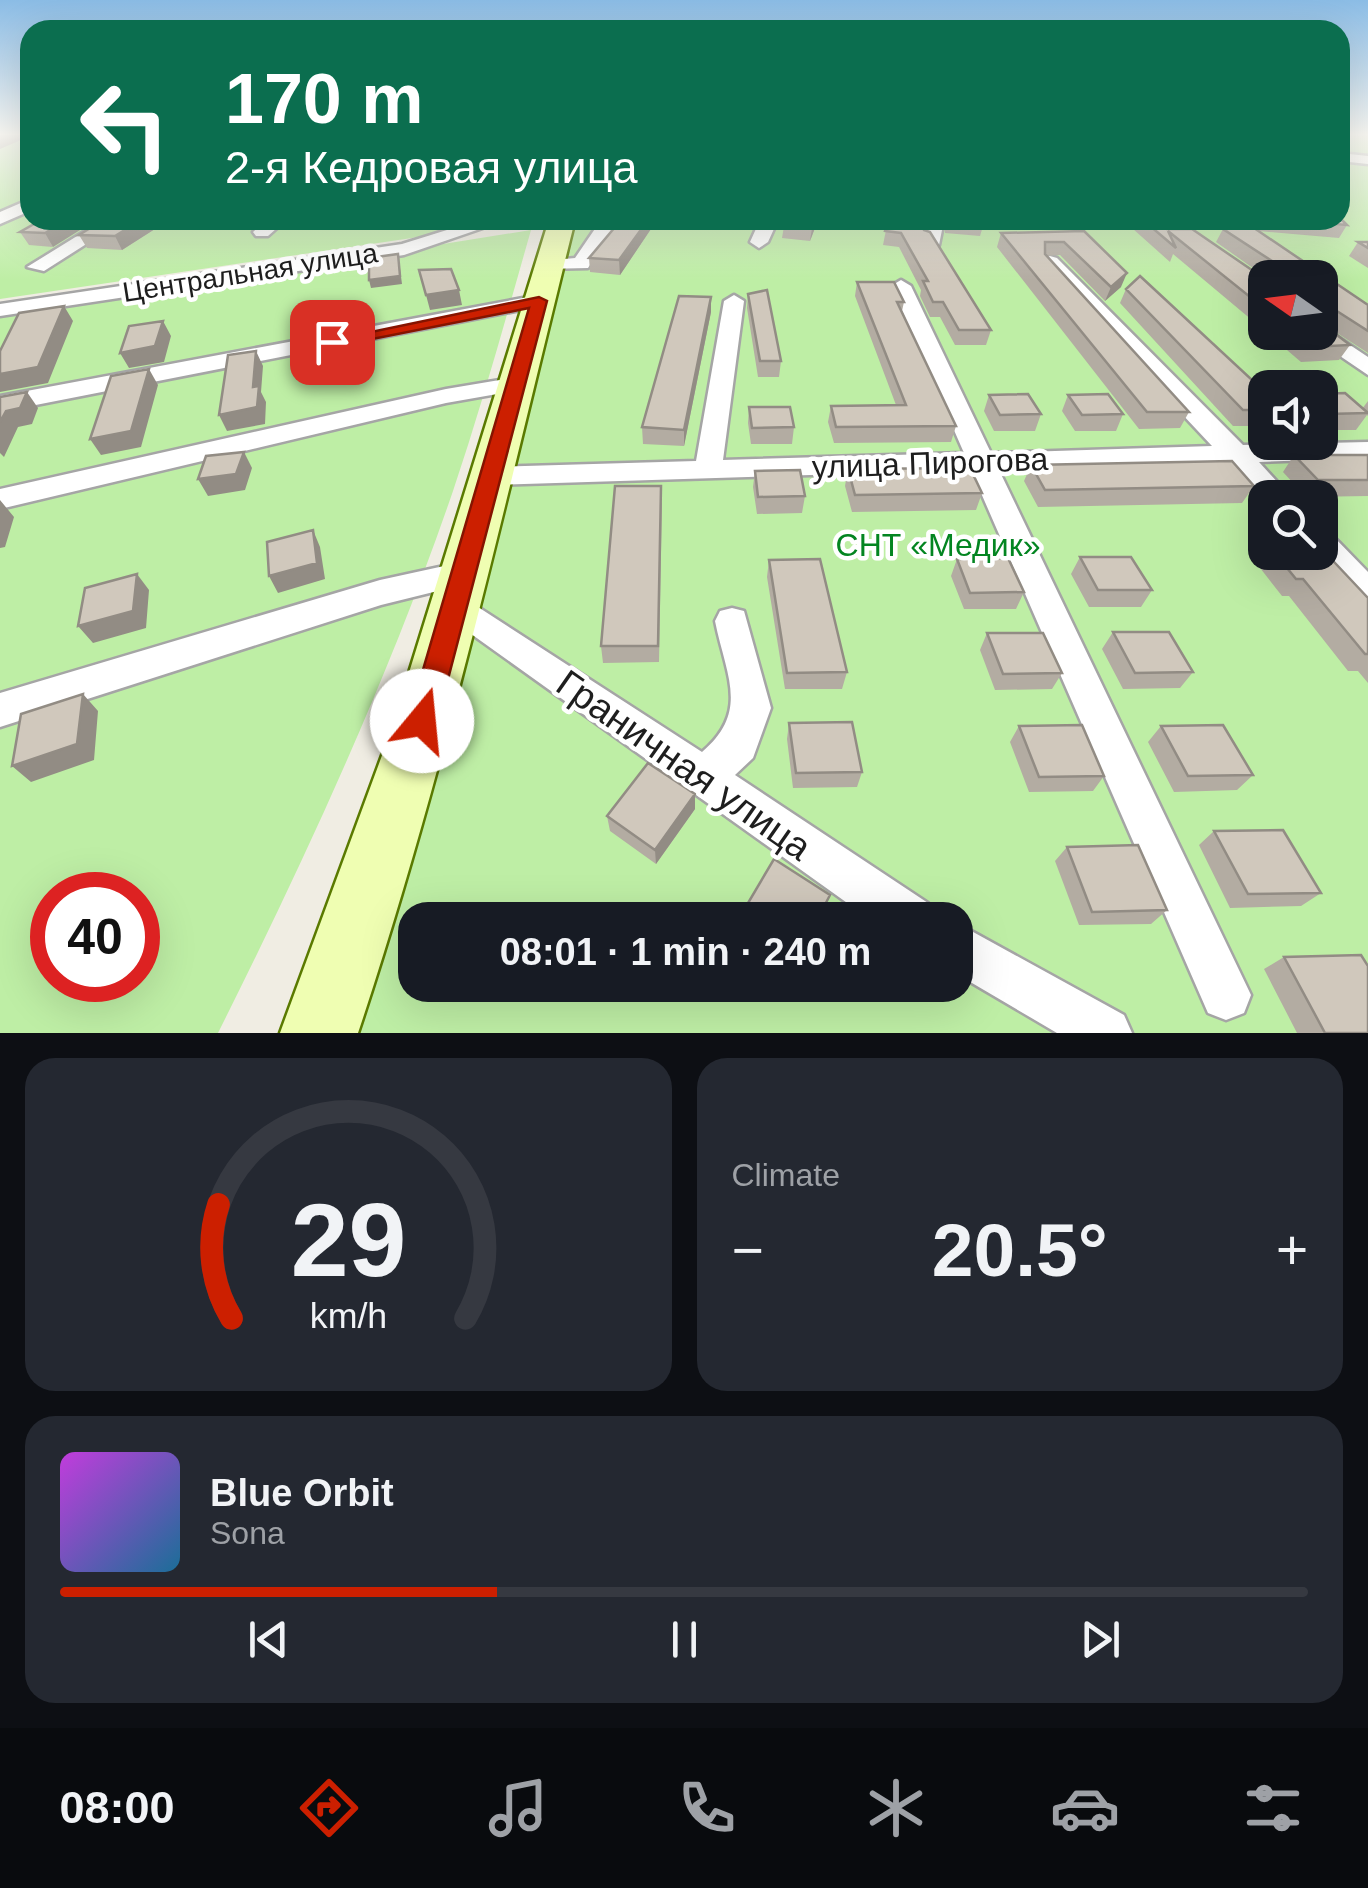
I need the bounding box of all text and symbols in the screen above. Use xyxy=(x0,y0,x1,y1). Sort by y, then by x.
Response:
icon: left xyxy=(60,60,190,190)
text: 170 m xyxy=(225,60,423,138)
text: 2-я Кедровая улица xyxy=(225,142,637,193)
street label: Центральная улица xyxy=(120,237,380,308)
north arrow xyxy=(1248,260,1338,350)
map controls xyxy=(1248,260,1338,570)
pin xyxy=(290,300,375,385)
icon: arrive xyxy=(305,315,360,370)
button: sound xyxy=(1248,370,1338,460)
street label: улица Пирогова xyxy=(811,441,1049,485)
button: search xyxy=(1248,480,1338,570)
park label: СНТ «Медик» xyxy=(836,527,1040,563)
street label: Граничная улица xyxy=(549,662,820,869)
position arrow xyxy=(370,669,474,773)
speed limit sign: 40 xyxy=(30,872,160,1002)
text: 08:01 · 1 min · 240 m xyxy=(500,931,871,973)
text: Climate xyxy=(732,1157,840,1193)
text: 29 xyxy=(290,1182,406,1298)
text: 20.5° xyxy=(932,1208,1108,1292)
text: − xyxy=(732,1219,764,1281)
text: + xyxy=(1276,1219,1308,1281)
text: km/h xyxy=(310,1296,387,1336)
text: Blue Orbit xyxy=(210,1472,394,1514)
text: Sona xyxy=(210,1515,285,1551)
icon: previous xyxy=(241,1612,296,1667)
icon: pause xyxy=(657,1612,712,1667)
icon: next xyxy=(1073,1612,1128,1667)
icon: directions xyxy=(294,1773,364,1843)
icon: music xyxy=(483,1773,553,1843)
icon: phone xyxy=(672,1773,742,1843)
icon: climate xyxy=(861,1773,931,1843)
icon: car xyxy=(1050,1773,1120,1843)
icon: filters xyxy=(1238,1773,1308,1843)
text: 08:00 xyxy=(59,1782,175,1833)

